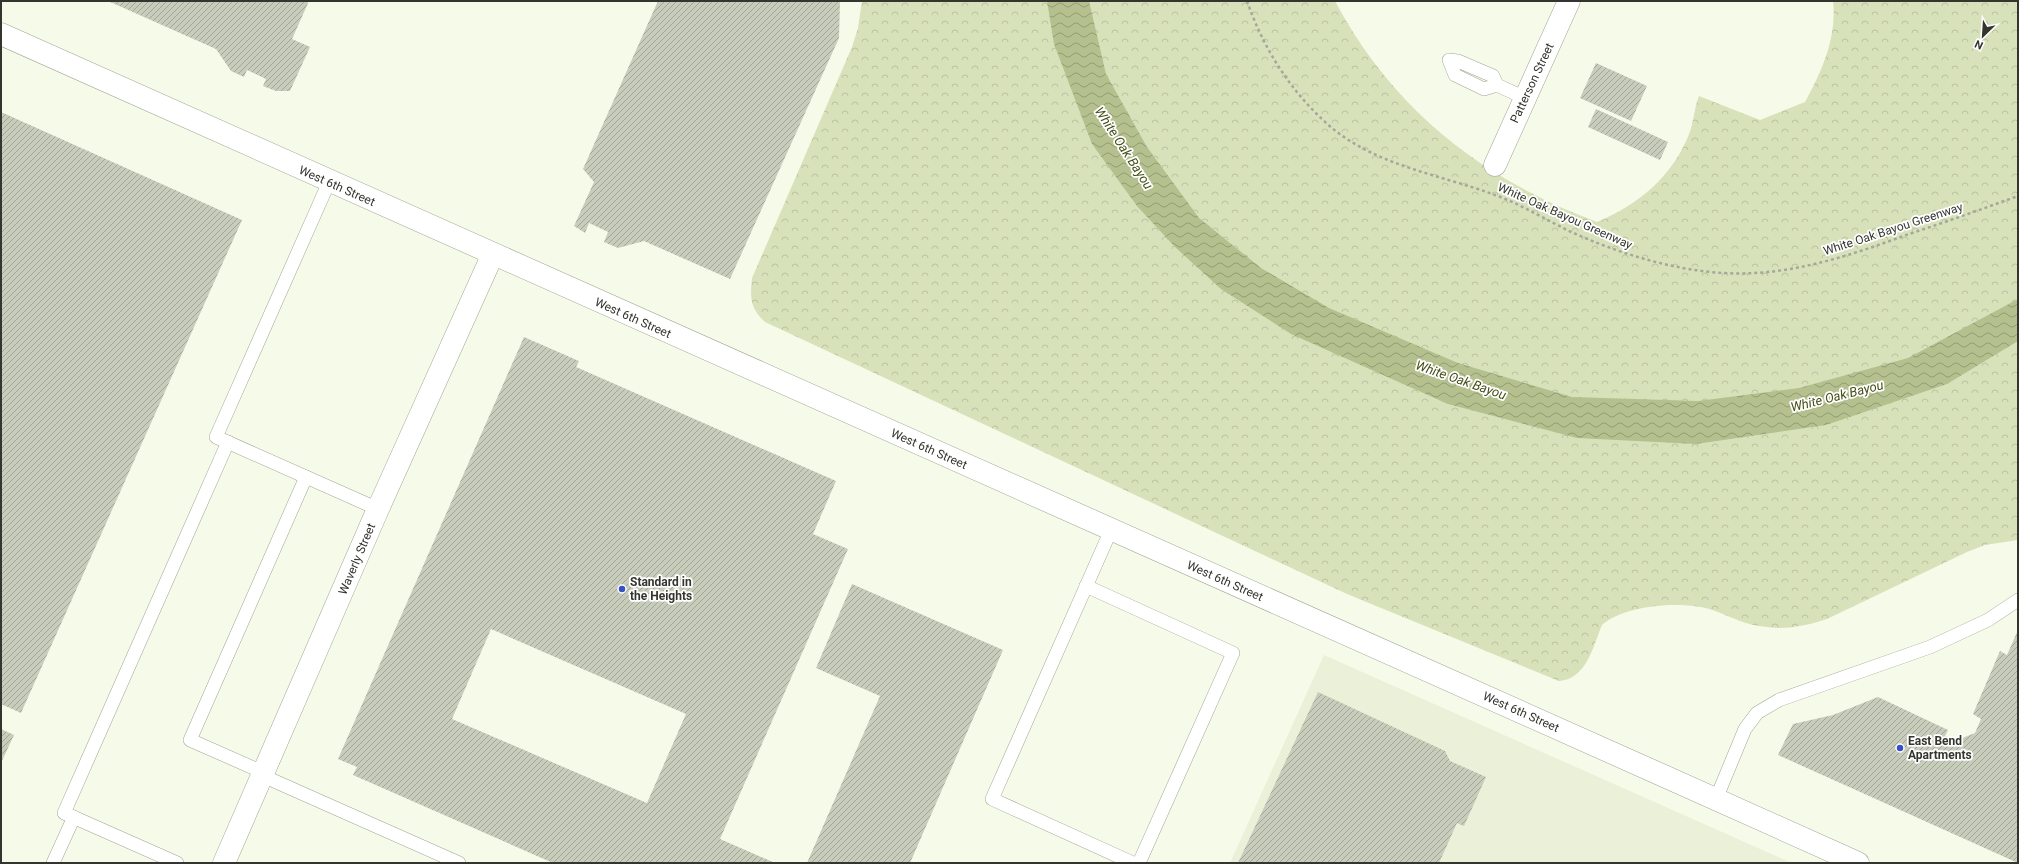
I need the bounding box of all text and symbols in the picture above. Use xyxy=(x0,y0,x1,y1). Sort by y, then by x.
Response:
north arrow xyxy=(1963,16,2003,56)
text: N xyxy=(1973,37,1985,52)
street label: Patterson Street xyxy=(1507,41,1557,125)
water label: White Oak Bayou xyxy=(1092,104,1156,192)
street label: West 6th Street xyxy=(297,163,377,209)
street label: White Oak Bayou Greenway xyxy=(1496,180,1635,252)
street label: White Oak Bayou Greenway xyxy=(1821,200,1965,258)
street label: West 6th Street xyxy=(593,295,673,341)
water label: White Oak Bayou xyxy=(1414,357,1508,403)
water label: White Oak Bayou xyxy=(1789,377,1885,415)
street label: West 6th Street xyxy=(889,426,969,472)
street label: Waverly Street xyxy=(336,521,378,597)
street label: West 6th Street xyxy=(1185,558,1265,604)
place label: Standard in the Heights xyxy=(630,575,692,603)
marker: Standard in the Heights xyxy=(617,584,627,594)
street label: West 6th Street xyxy=(1481,689,1561,735)
place label: East Bend Apartments xyxy=(1908,734,1972,762)
marker: East Bend Apartments xyxy=(1895,743,1905,753)

